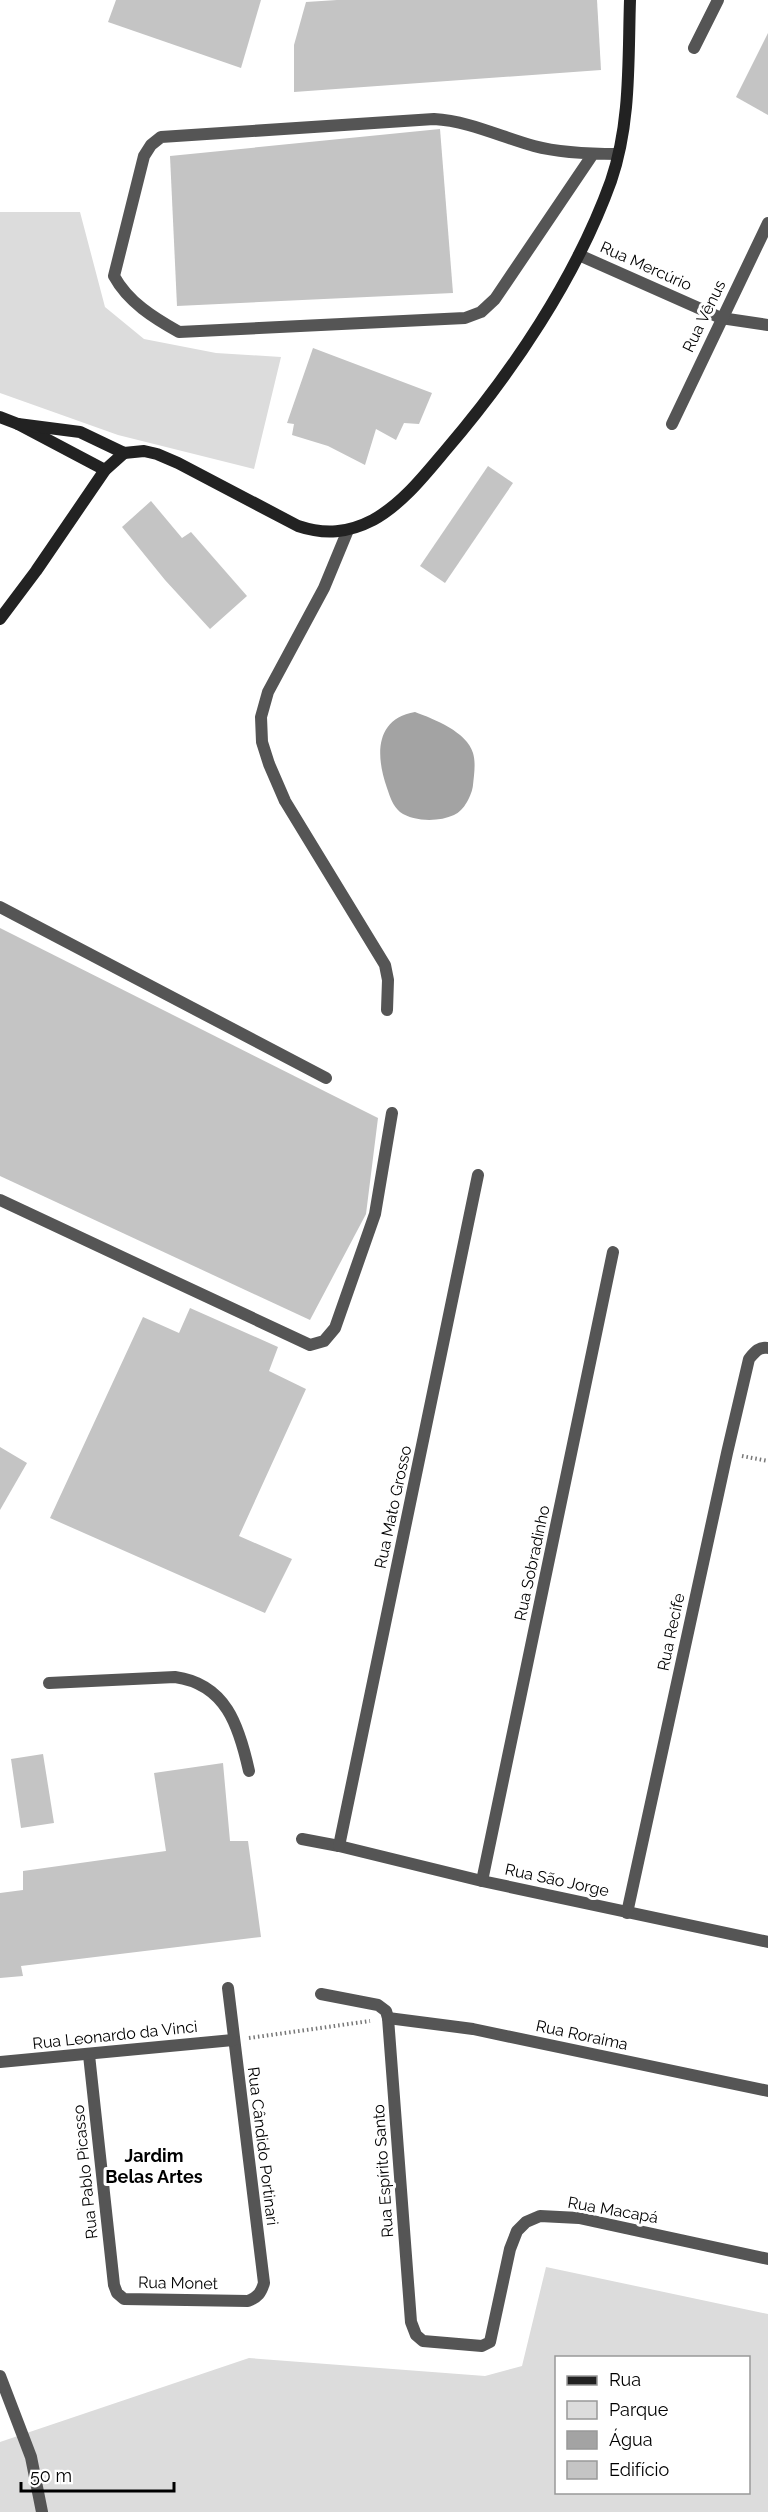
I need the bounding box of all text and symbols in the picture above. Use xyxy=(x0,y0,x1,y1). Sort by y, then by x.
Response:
street label: Rua Mercúrio xyxy=(597,237,695,295)
street label: Rua Vênus xyxy=(678,277,730,355)
street label: Rua Mato Grosso xyxy=(371,1444,415,1570)
street label: Rua Sobradinho xyxy=(510,1503,554,1623)
street label: Rua Recife xyxy=(654,1591,688,1673)
street label: Rua São Jorge xyxy=(503,1860,611,1900)
street label: Rua Roraima xyxy=(534,2016,630,2054)
street label: Rua Leonardo da Vinci xyxy=(32,2017,198,2053)
street label: Rua Cândido Portinari xyxy=(244,2066,282,2226)
street label: Rua Pablo Picasso xyxy=(68,2104,102,2240)
street label: Rua Espírito Santo xyxy=(369,2104,397,2238)
district label: Jardim Belas Artes xyxy=(105,2145,203,2187)
street label: Rua Macapá xyxy=(566,2193,660,2227)
street label: Rua Monet xyxy=(138,2273,219,2293)
legend xyxy=(555,2356,750,2494)
text: Rua xyxy=(609,2369,641,2390)
text: Parque xyxy=(609,2399,669,2420)
text: Água xyxy=(609,2428,653,2450)
scale bar xyxy=(21,2455,174,2493)
text: Edifício xyxy=(609,2459,669,2480)
text: 50 m xyxy=(30,2465,72,2486)

